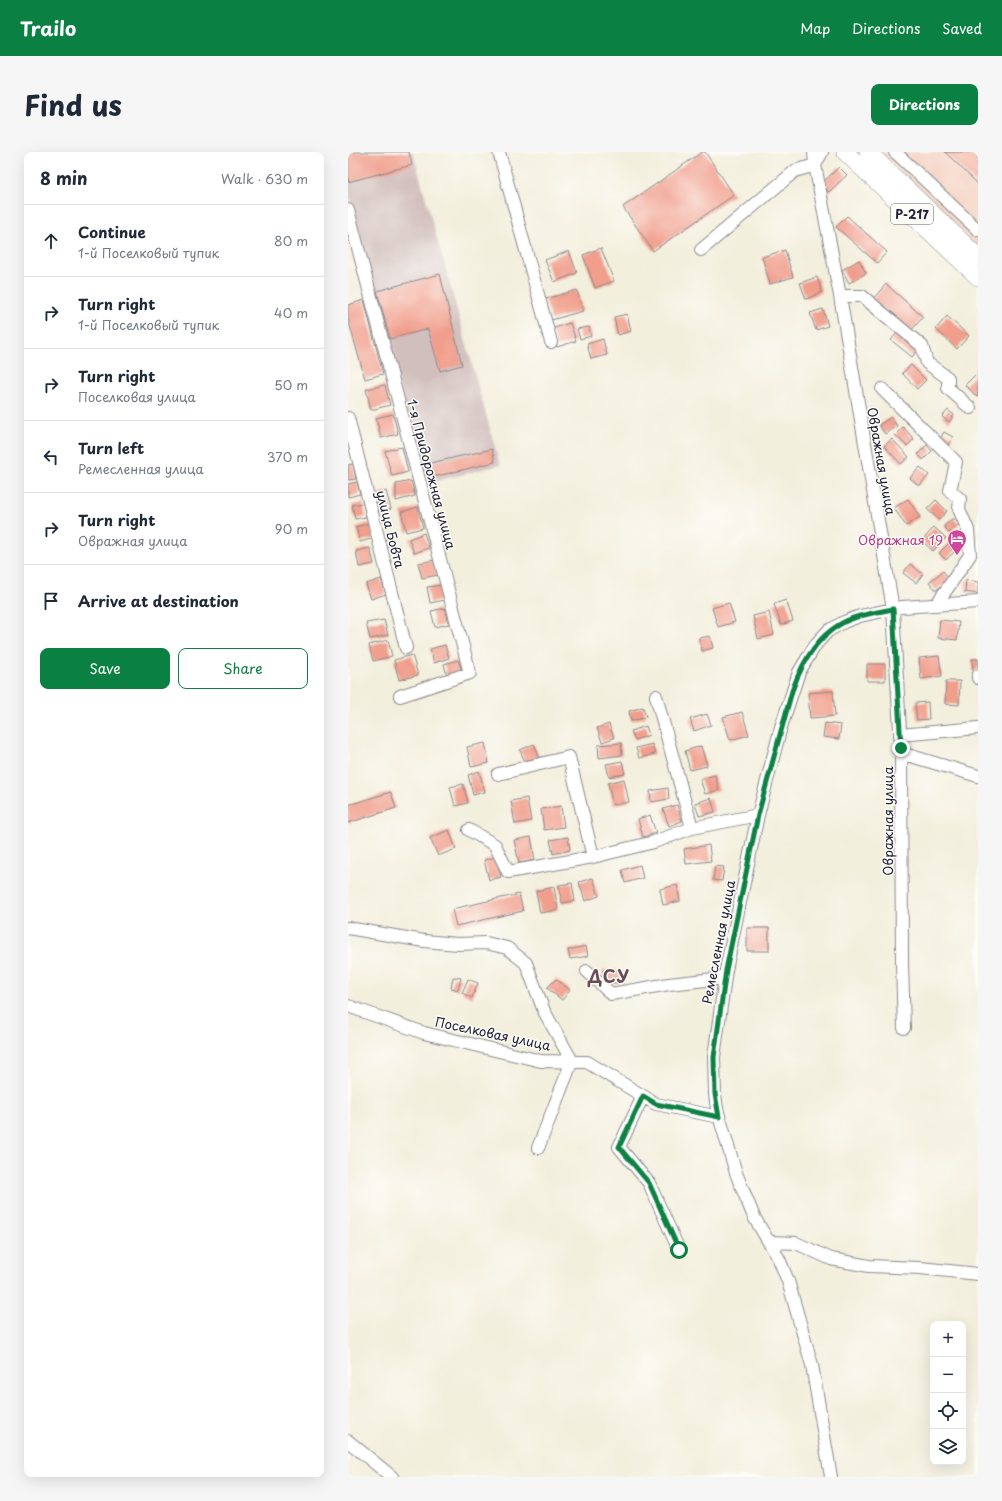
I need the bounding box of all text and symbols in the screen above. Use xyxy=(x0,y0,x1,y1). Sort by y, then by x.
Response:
text: Trailo xyxy=(20,14,76,42)
text: Map xyxy=(800,18,830,39)
text: Directions xyxy=(852,18,920,39)
text: Saved xyxy=(942,18,982,39)
text: Find us xyxy=(24,83,122,126)
button: Directions xyxy=(871,84,978,125)
text: 8 min xyxy=(40,165,88,191)
text: Walk · 630 m xyxy=(221,169,308,188)
road number: Р-217 xyxy=(891,204,933,224)
text: Continue xyxy=(78,220,146,243)
icon: ahead xyxy=(40,230,62,252)
text: 80 m xyxy=(274,231,308,250)
text: 1-й Поселковый тупик xyxy=(78,243,219,262)
text: Turn right xyxy=(78,292,155,315)
icon: right xyxy=(40,302,62,324)
text: 40 m xyxy=(274,303,308,322)
text: 1-й Поселковый тупик xyxy=(78,315,219,334)
text: Turn right xyxy=(78,364,155,387)
icon: right xyxy=(40,374,62,396)
text: 50 m xyxy=(274,375,308,394)
text: Поселковая улица xyxy=(78,387,196,406)
street label: 1-я Придорожная улица xyxy=(403,397,461,552)
street label: Овражная улица xyxy=(863,406,901,517)
text: Turn left xyxy=(78,436,144,459)
icon: left xyxy=(40,446,62,468)
text: 370 m xyxy=(267,447,308,466)
text: Ремесленная улица xyxy=(78,459,204,478)
street label: улица Бовта xyxy=(372,488,410,570)
text: Turn right xyxy=(78,508,155,531)
icon: right xyxy=(40,518,62,540)
text: 90 m xyxy=(275,519,308,538)
hotel icon: Овражная 19 xyxy=(946,528,968,556)
place label: Овражная 19 xyxy=(858,530,943,549)
text: Овражная улица xyxy=(78,531,187,550)
text: Arrive at destination xyxy=(78,589,239,612)
icon: arrive xyxy=(40,590,62,612)
button: Save xyxy=(40,648,170,689)
button: Share xyxy=(178,648,308,689)
route end xyxy=(892,739,910,757)
street label: Овражная улица xyxy=(878,766,897,876)
street label: Ремесленная улица xyxy=(697,878,739,1006)
district label: ДСУ xyxy=(587,963,630,989)
street label: Поселковая улица xyxy=(433,1011,553,1055)
route start xyxy=(670,1241,688,1259)
map controls xyxy=(930,1321,966,1465)
button: + xyxy=(930,1321,966,1357)
button: − xyxy=(930,1357,966,1393)
button: locate xyxy=(930,1393,966,1429)
button: layers xyxy=(930,1429,966,1465)

